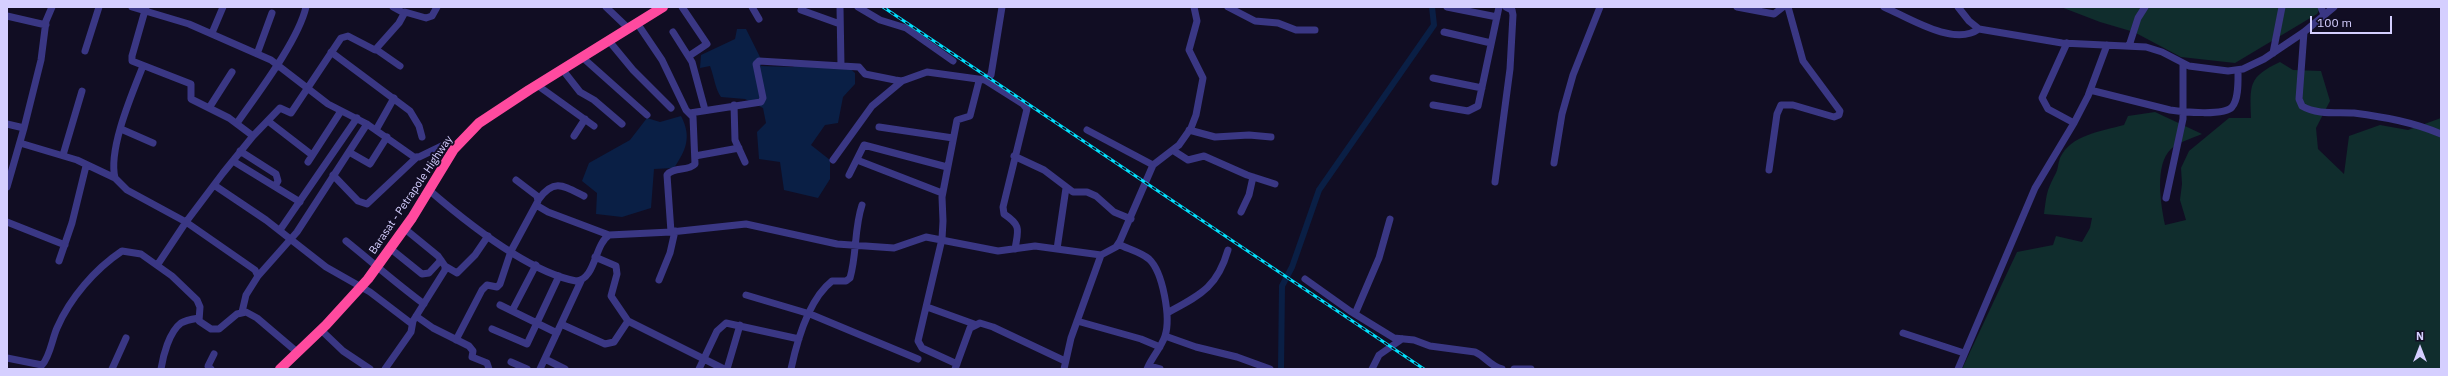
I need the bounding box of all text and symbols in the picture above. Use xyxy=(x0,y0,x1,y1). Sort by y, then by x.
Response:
scale bar xyxy=(2312,8,2394,34)
text: 100 m xyxy=(2317,15,2352,30)
street label: Barasat - Petrapole Highway xyxy=(366,133,456,257)
north arrow xyxy=(2400,328,2440,368)
text: N xyxy=(2416,329,2424,343)

